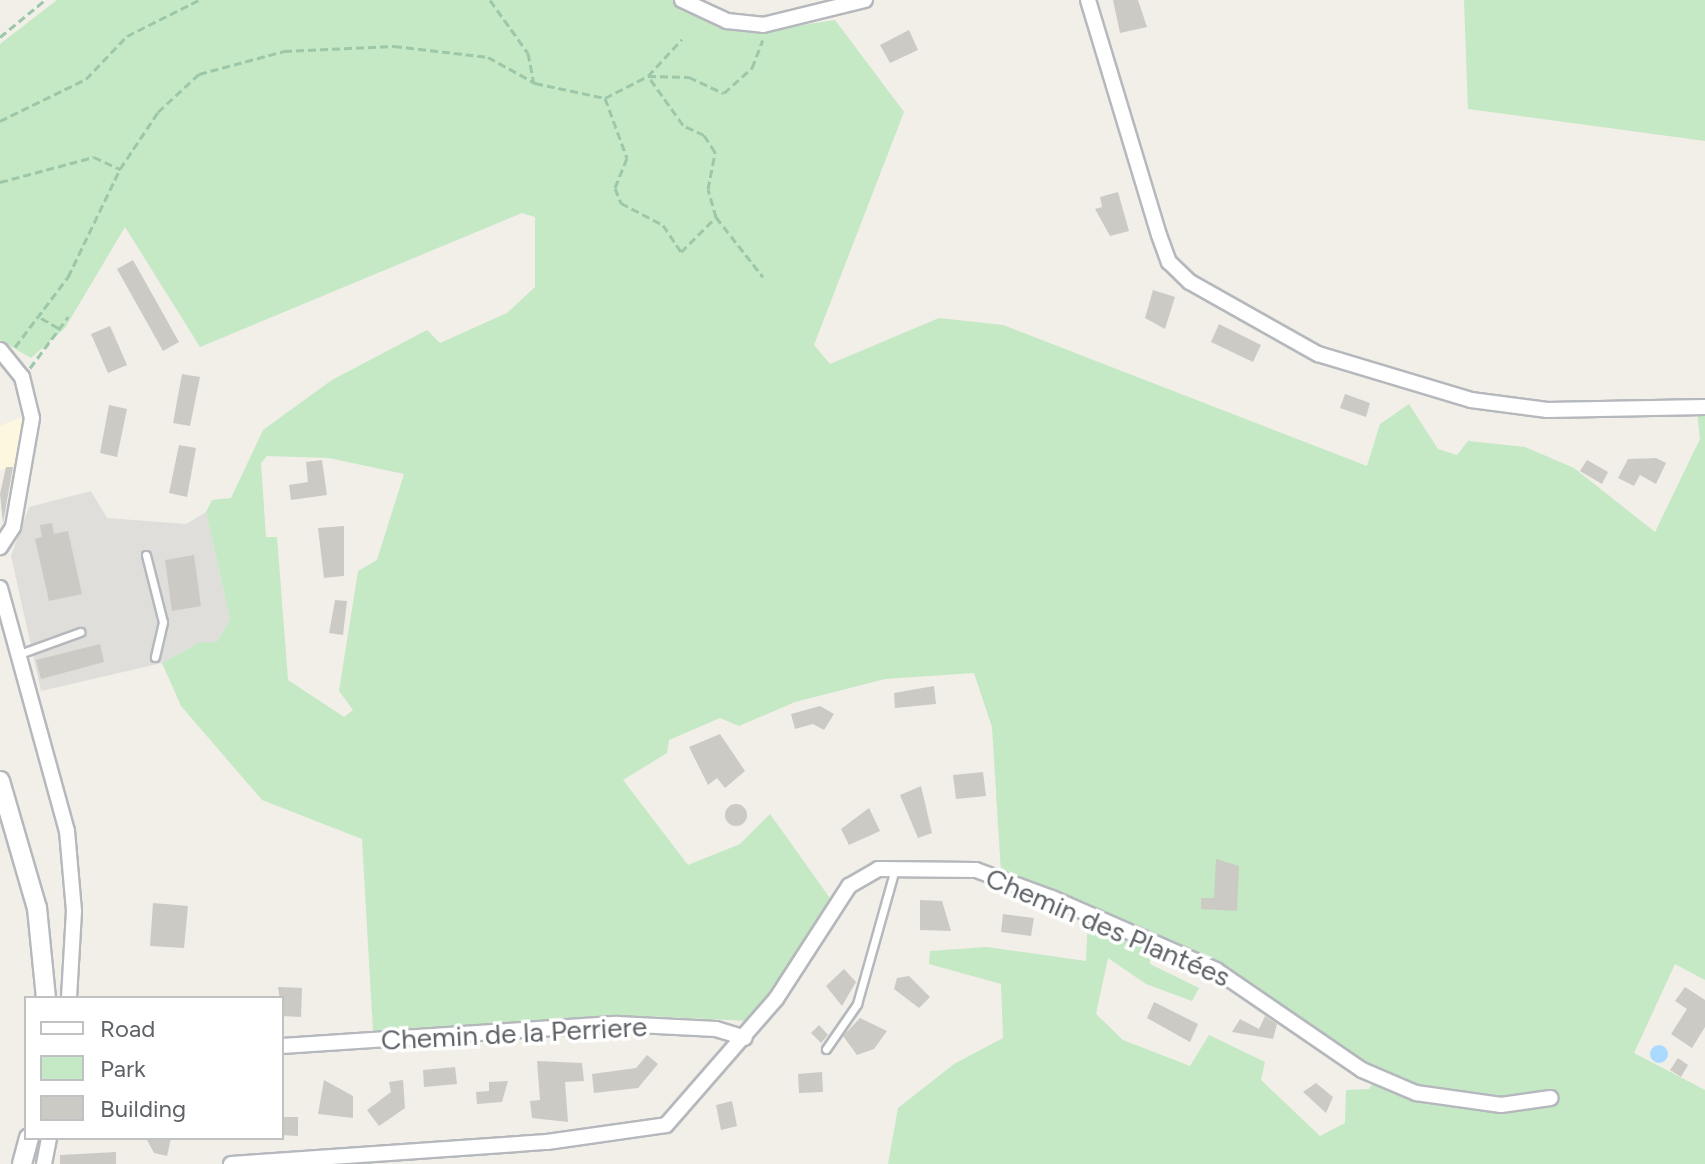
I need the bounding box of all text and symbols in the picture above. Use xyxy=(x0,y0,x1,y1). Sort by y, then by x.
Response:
street label: Chemin des Plantées xyxy=(981,860,1235,994)
legend xyxy=(24,996,284,1140)
street label: Chemin de la Perriere xyxy=(380,1009,648,1057)
text: Road xyxy=(100,1014,155,1043)
text: Park xyxy=(100,1054,146,1083)
text: Building xyxy=(100,1094,186,1123)

